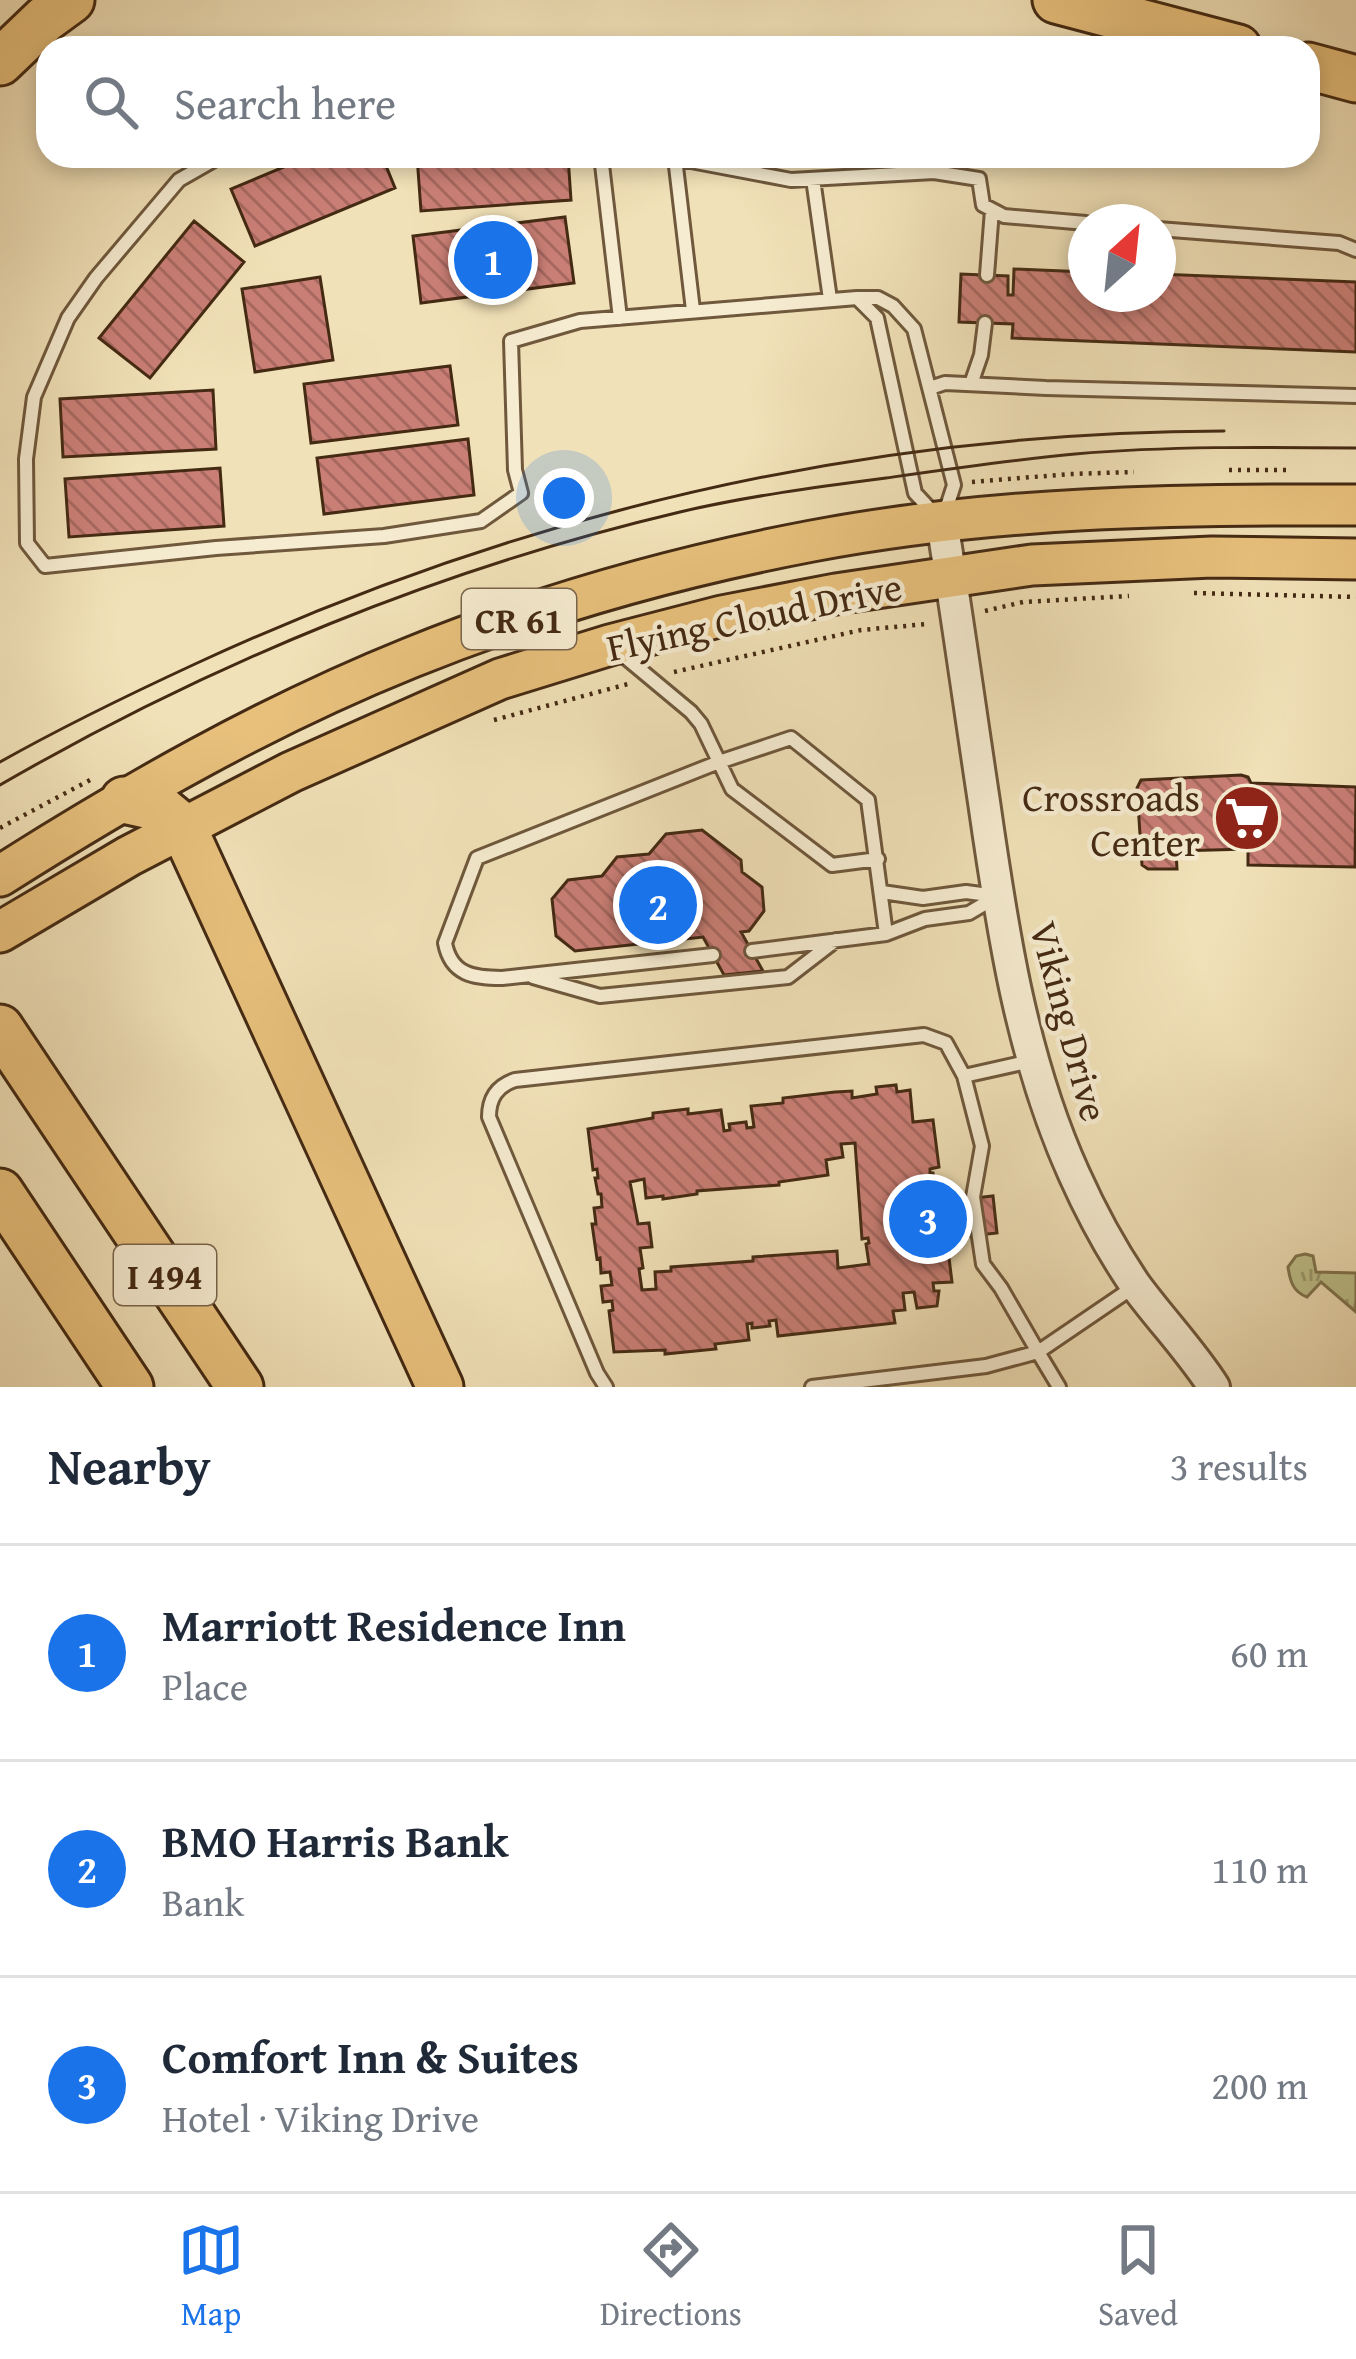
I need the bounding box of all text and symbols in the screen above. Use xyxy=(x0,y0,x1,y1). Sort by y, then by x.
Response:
search box xyxy=(36,36,1320,168)
icon: search xyxy=(78,69,144,135)
text: Search here xyxy=(174,70,396,135)
north arrow xyxy=(1068,204,1176,312)
pin: 1 xyxy=(454,215,532,305)
your location xyxy=(534,468,594,528)
street label: Flying Cloud Drive xyxy=(601,557,907,675)
road number: CR 61 xyxy=(462,589,576,649)
place label: Crossroads Center xyxy=(1022,768,1200,870)
supermarket icon: Crossroads Center xyxy=(1212,783,1282,853)
pin: 2 xyxy=(619,860,697,950)
street label: Viking Drive xyxy=(1016,915,1124,1127)
pin: 3 xyxy=(889,1174,967,1264)
road number: I 494 xyxy=(114,1245,216,1305)
text: Nearby xyxy=(48,1428,211,1503)
text: 3 results xyxy=(1170,1437,1308,1494)
text: Marriott Residence Inn xyxy=(162,1592,626,1657)
text: 1 xyxy=(77,1624,97,1681)
text: 60 m xyxy=(1230,1624,1308,1681)
text: Place xyxy=(162,1657,248,1714)
text: BMO Harris Bank xyxy=(162,1808,509,1873)
text: 2 xyxy=(77,1840,97,1897)
text: 110 m xyxy=(1211,1840,1308,1897)
text: Bank xyxy=(162,1873,244,1930)
text: Comfort Inn & Suites xyxy=(162,2024,579,2089)
text: 3 xyxy=(77,2056,97,2113)
text: 200 m xyxy=(1211,2056,1308,2113)
text: Hotel · Viking Drive xyxy=(162,2089,479,2146)
tab: Map xyxy=(178,2217,244,2337)
tab: Directions xyxy=(600,2217,742,2337)
tab: Saved xyxy=(1098,2217,1178,2337)

